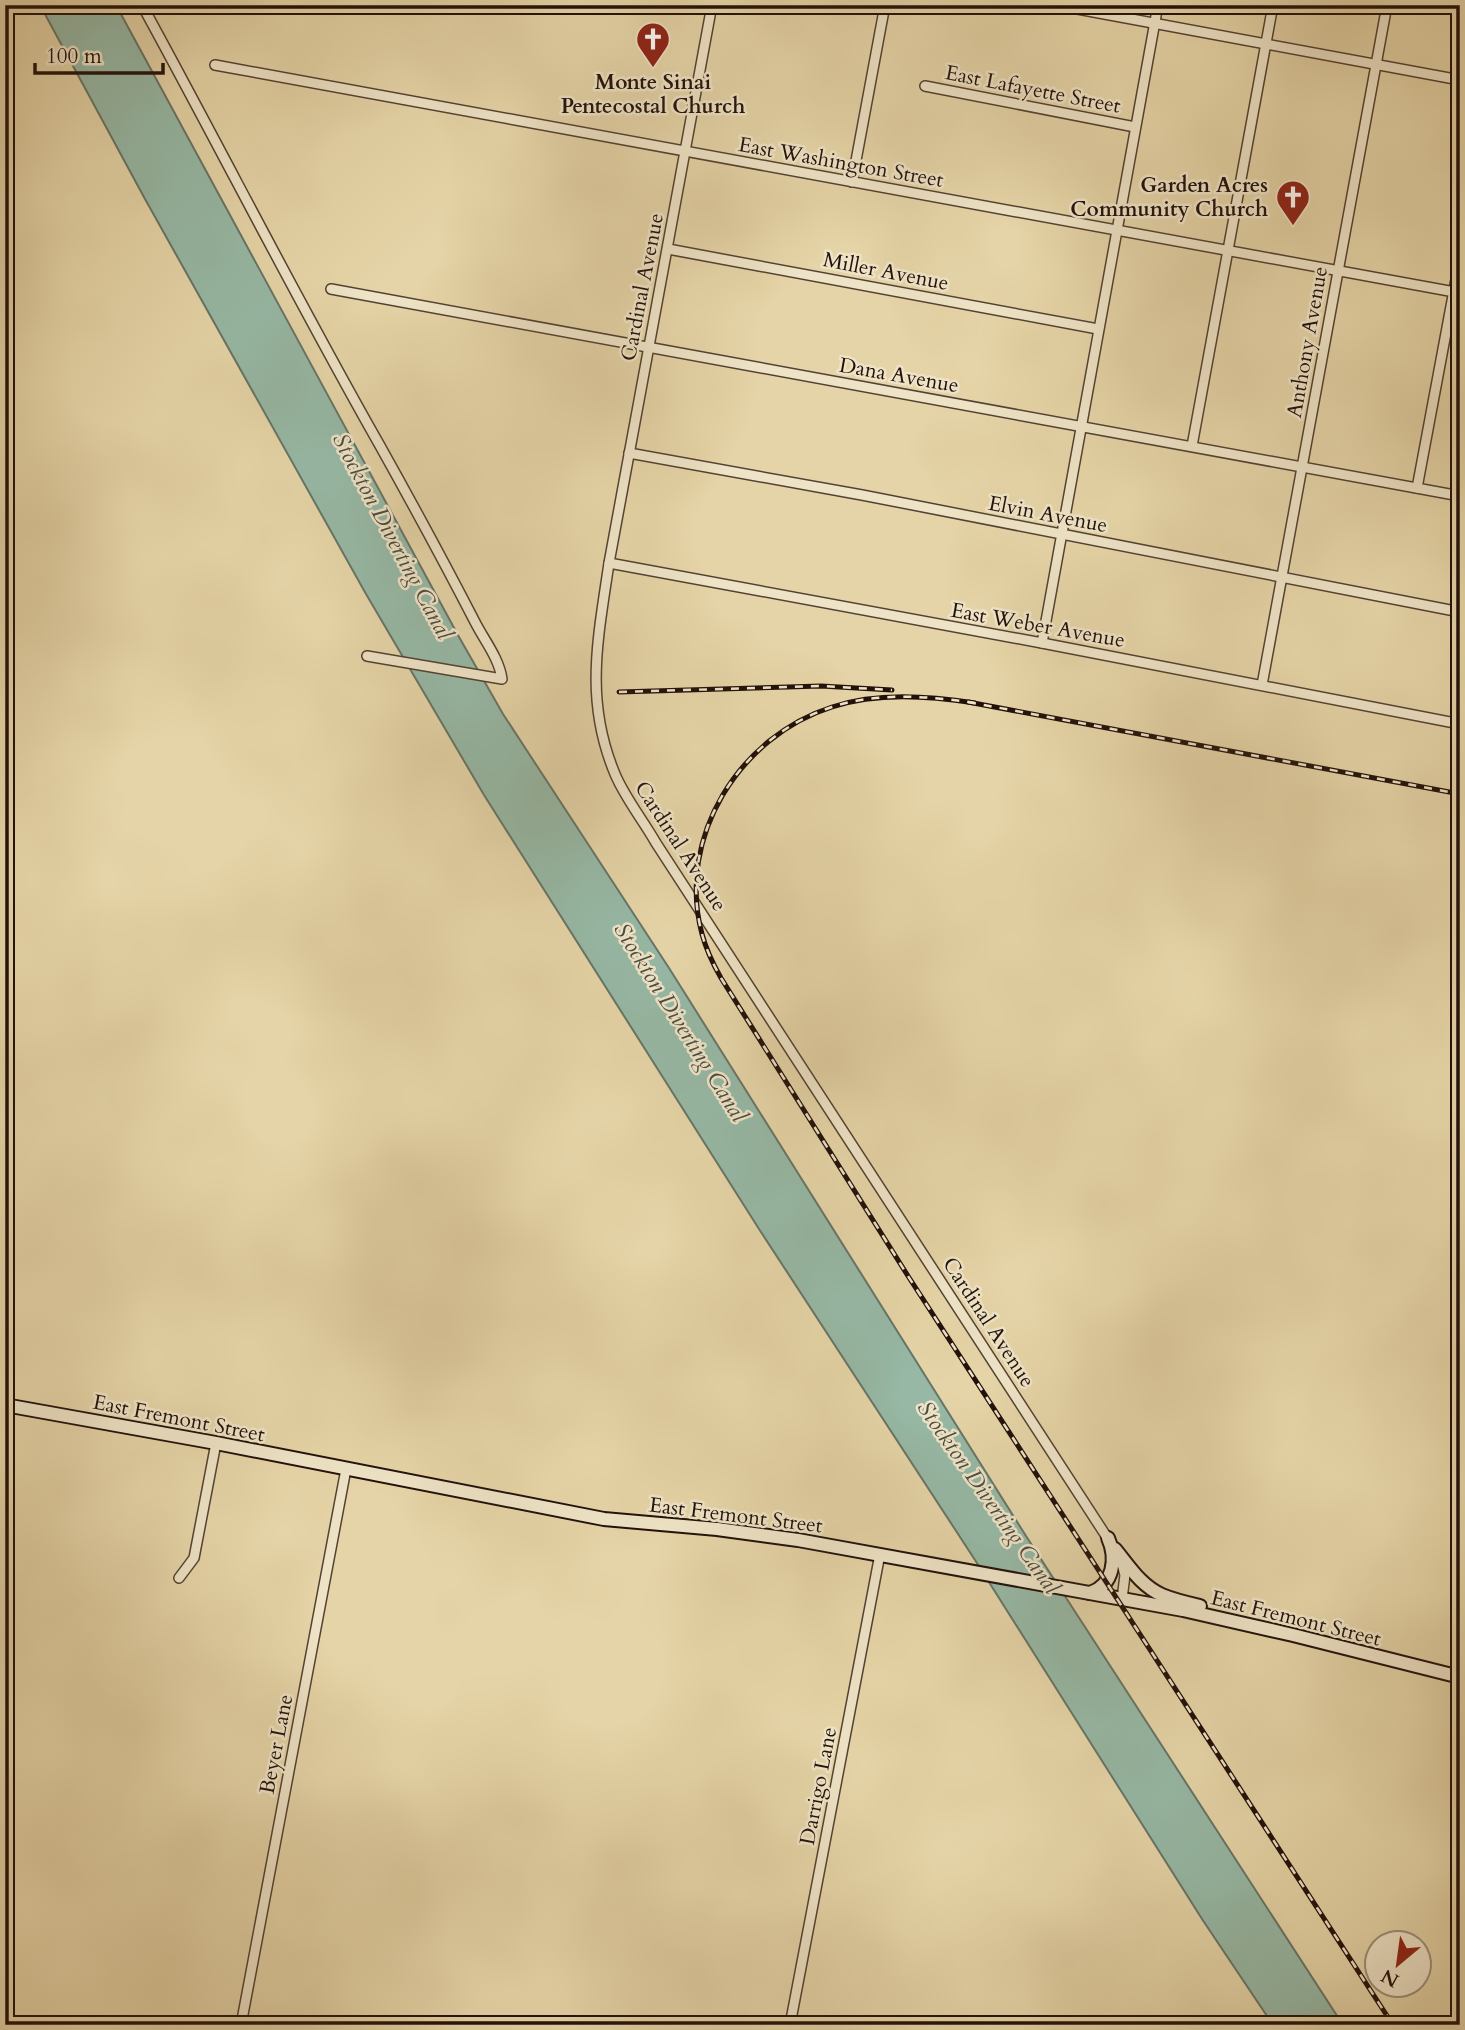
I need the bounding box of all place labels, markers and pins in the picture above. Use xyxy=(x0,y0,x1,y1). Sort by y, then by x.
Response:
church icon: Monte Sinai Pentecostal Church xyxy=(634,20,672,69)
place label: Monte Sinai Pentecostal Church xyxy=(561,68,745,121)
place label: Garden Acres Community Church xyxy=(1070,171,1268,224)
church icon: Garden Acres Community Church xyxy=(1274,178,1312,227)

